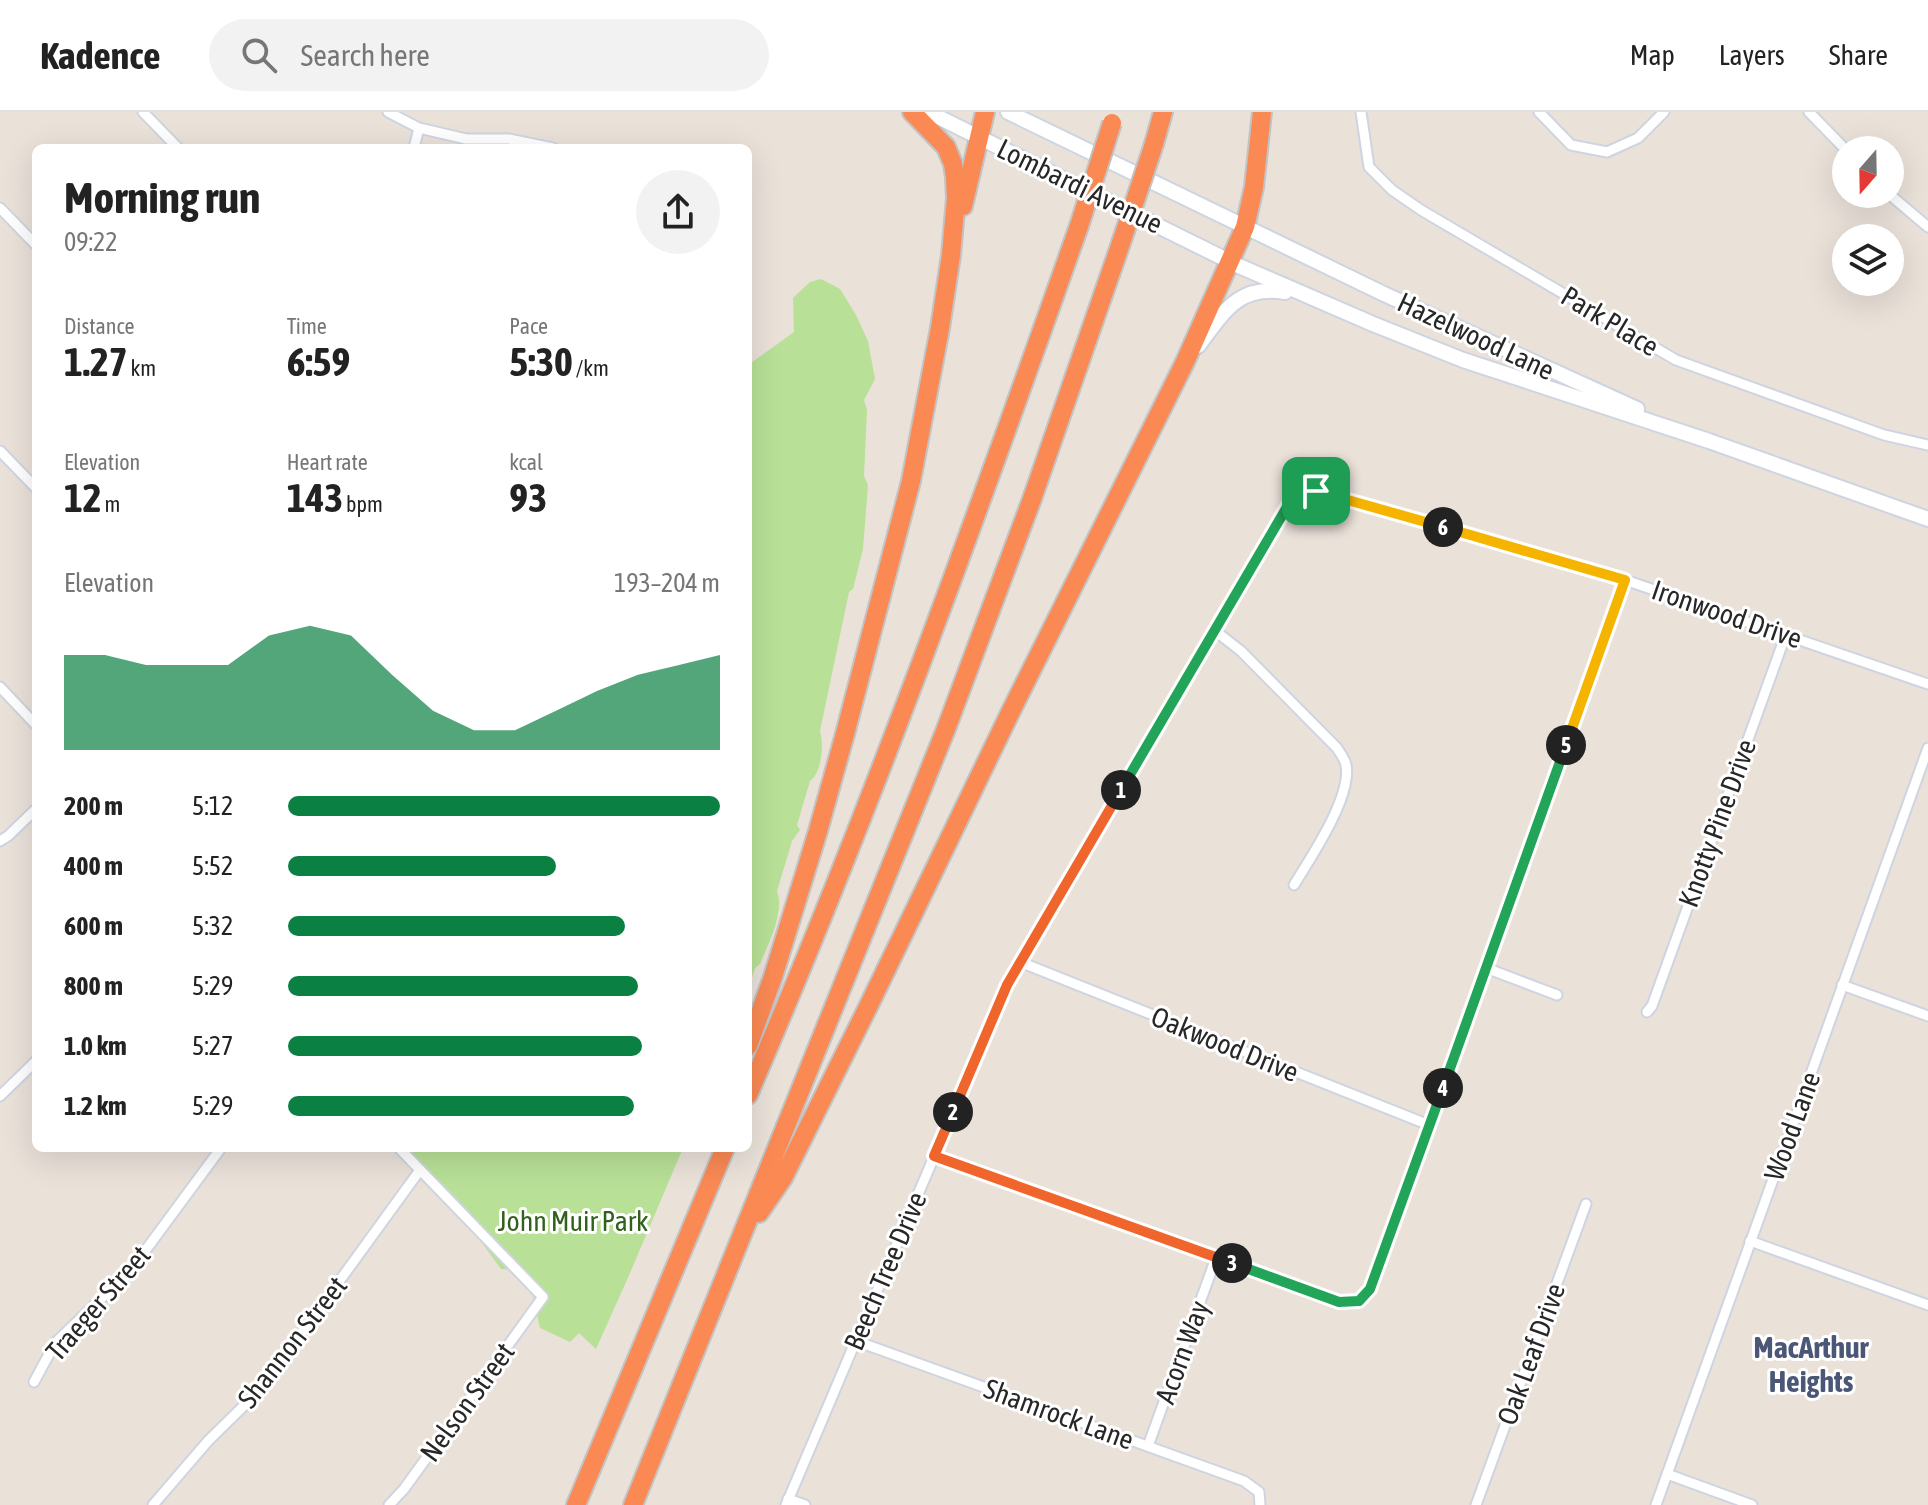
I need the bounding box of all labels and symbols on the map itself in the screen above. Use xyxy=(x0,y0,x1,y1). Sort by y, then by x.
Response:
street label: Lombardi Avenue xyxy=(992,132,1168,240)
north arrow xyxy=(1832,136,1904,208)
street label: Park Place xyxy=(1556,280,1664,362)
street label: Hazelwood Lane xyxy=(1393,286,1559,386)
pin xyxy=(1282,457,1350,525)
pin: 6 xyxy=(1423,507,1463,547)
street label: Ironwood Drive xyxy=(1648,573,1806,655)
pin: 5 xyxy=(1546,725,1586,765)
street label: Knotty Pine Drive xyxy=(1672,735,1762,911)
pin: 1 xyxy=(1101,770,1141,810)
street label: Oakwood Drive xyxy=(1147,1000,1303,1088)
street label: Wood Lane xyxy=(1758,1067,1826,1185)
pin: 4 xyxy=(1423,1068,1463,1108)
pin: 2 xyxy=(933,1092,973,1132)
street label: Beech Tree Drive xyxy=(837,1187,933,1355)
park label: John Muir Park xyxy=(498,1205,648,1237)
street label: Traeger Street xyxy=(39,1239,157,1367)
pin: 3 xyxy=(1212,1243,1252,1283)
street label: Shannon Street xyxy=(231,1270,353,1414)
street label: Oak Leaf Drive xyxy=(1491,1279,1571,1429)
street label: Acorn Way xyxy=(1149,1296,1215,1408)
district label: MacArthur Heights xyxy=(1754,1330,1870,1398)
street label: Nelson Street xyxy=(413,1337,521,1467)
street label: Shamrock Lane xyxy=(980,1372,1138,1456)

